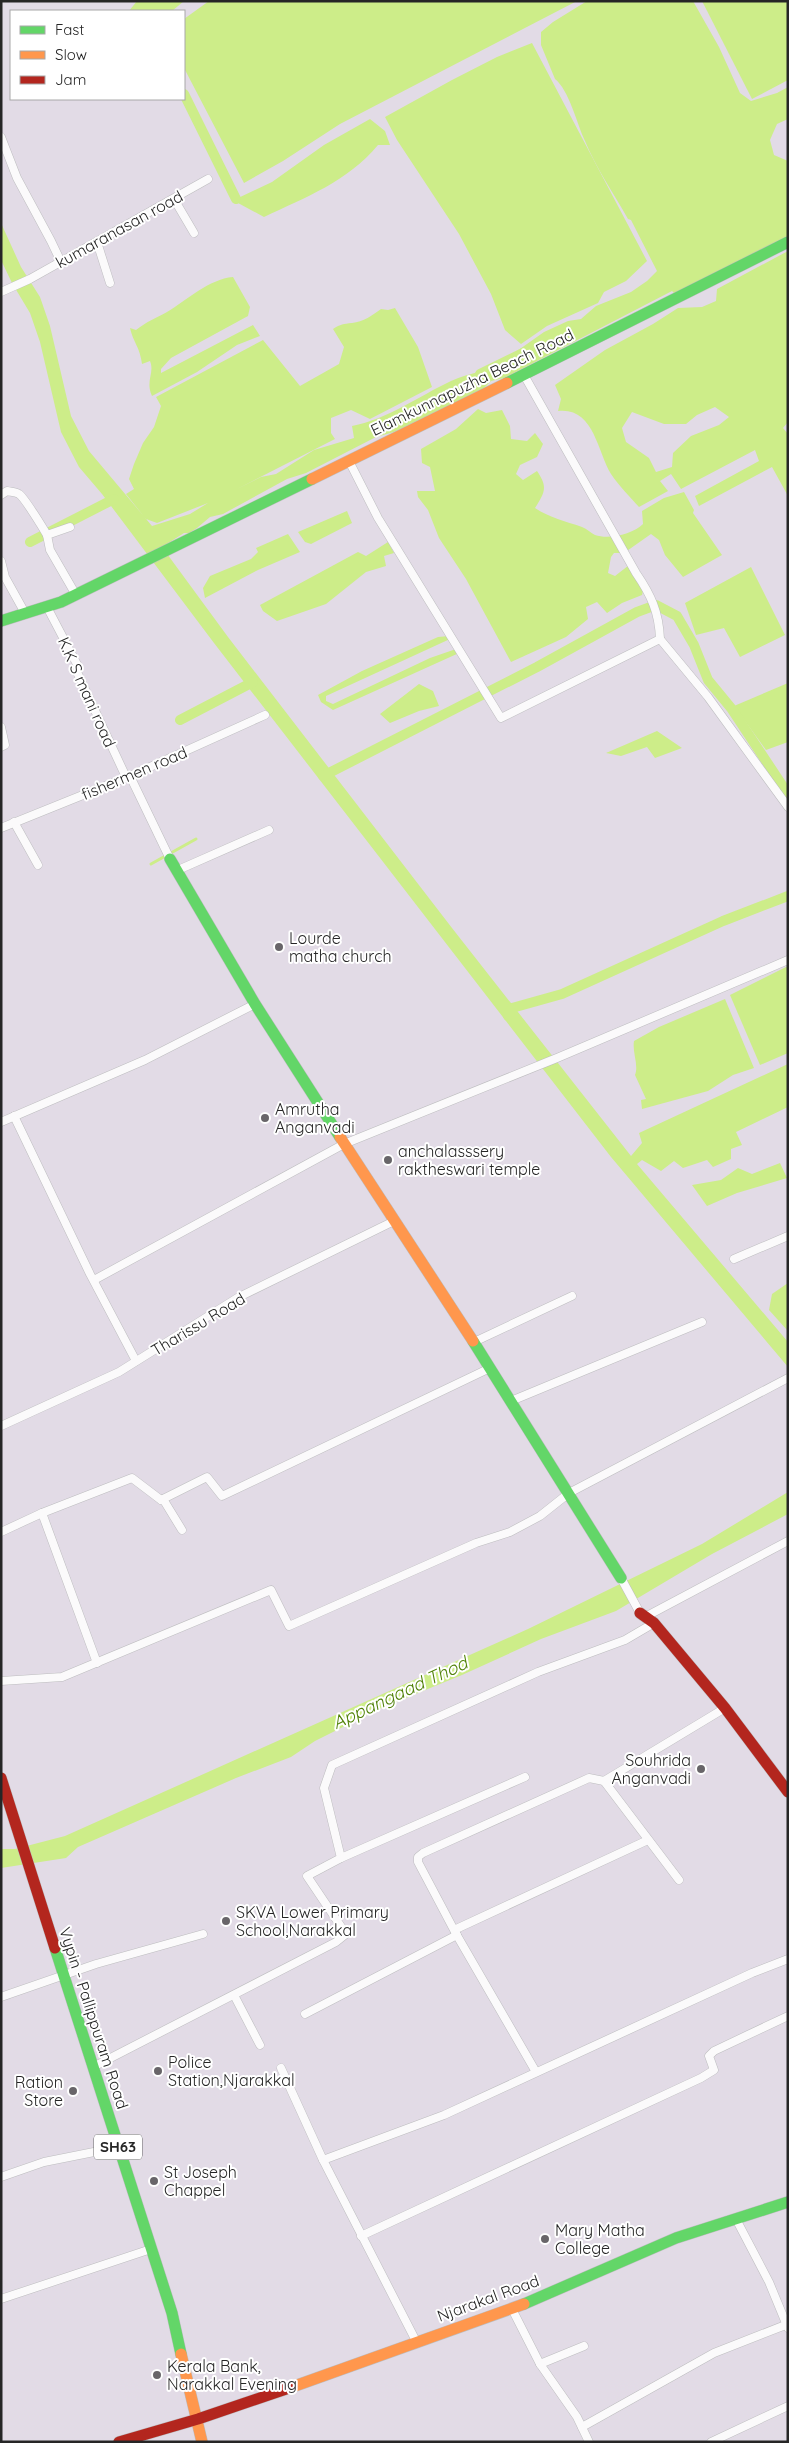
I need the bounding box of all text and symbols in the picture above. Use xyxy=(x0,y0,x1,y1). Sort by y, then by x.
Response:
legend xyxy=(10,10,185,100)
text: Fast xyxy=(55,20,84,39)
text: Slow xyxy=(55,45,87,64)
text: Jam xyxy=(55,70,86,89)
street label: kumaranasan road xyxy=(52,186,186,272)
street label: Elamkunnapuzha Beach Road xyxy=(367,324,577,440)
street label: K.K S mani road xyxy=(54,634,120,750)
street label: fishermen road xyxy=(78,742,190,804)
place label: Lourde matha church xyxy=(289,928,392,966)
marker: Lourde matha church xyxy=(273,941,285,953)
place label: Amrutha Anganvadi xyxy=(275,1099,355,1137)
marker: Amrutha Anganvadi xyxy=(259,1112,271,1124)
place label: anchalasssery raktheswari temple xyxy=(398,1141,540,1179)
marker: anchalasssery raktheswari temple xyxy=(382,1154,394,1166)
street label: Tharissu Road xyxy=(147,1288,249,1360)
water label: Appangaad Thod xyxy=(328,1650,473,1734)
place label: Souhrida Anganvadi xyxy=(611,1750,691,1788)
marker: Souhrida Anganvadi xyxy=(695,1763,707,1775)
place label: SKVA Lower Primary School,Narakkal xyxy=(236,1902,389,1940)
marker: SKVA Lower Primary School,Narakkal xyxy=(220,1915,232,1927)
street label: Vypin - Pallippuram Road xyxy=(55,1925,133,2111)
place label: Police Station,Njarakkal xyxy=(168,2052,295,2090)
marker: Police Station,Njarakkal xyxy=(152,2065,164,2077)
place label: Ration Store xyxy=(15,2072,63,2110)
marker: Ration Store xyxy=(67,2085,79,2097)
road number: SH63 xyxy=(94,2134,142,2160)
place label: St Joseph Chappel xyxy=(164,2162,237,2200)
marker: St Joseph Chappel xyxy=(148,2175,160,2187)
place label: Mary Matha College xyxy=(555,2220,645,2258)
marker: Mary Matha College xyxy=(539,2233,551,2245)
street label: Njarakal Road xyxy=(434,2270,542,2326)
place label: Kerala Bank, Narakkal Evening xyxy=(167,2356,297,2394)
marker: Kerala Bank, Narakkal Evening xyxy=(151,2369,163,2381)

